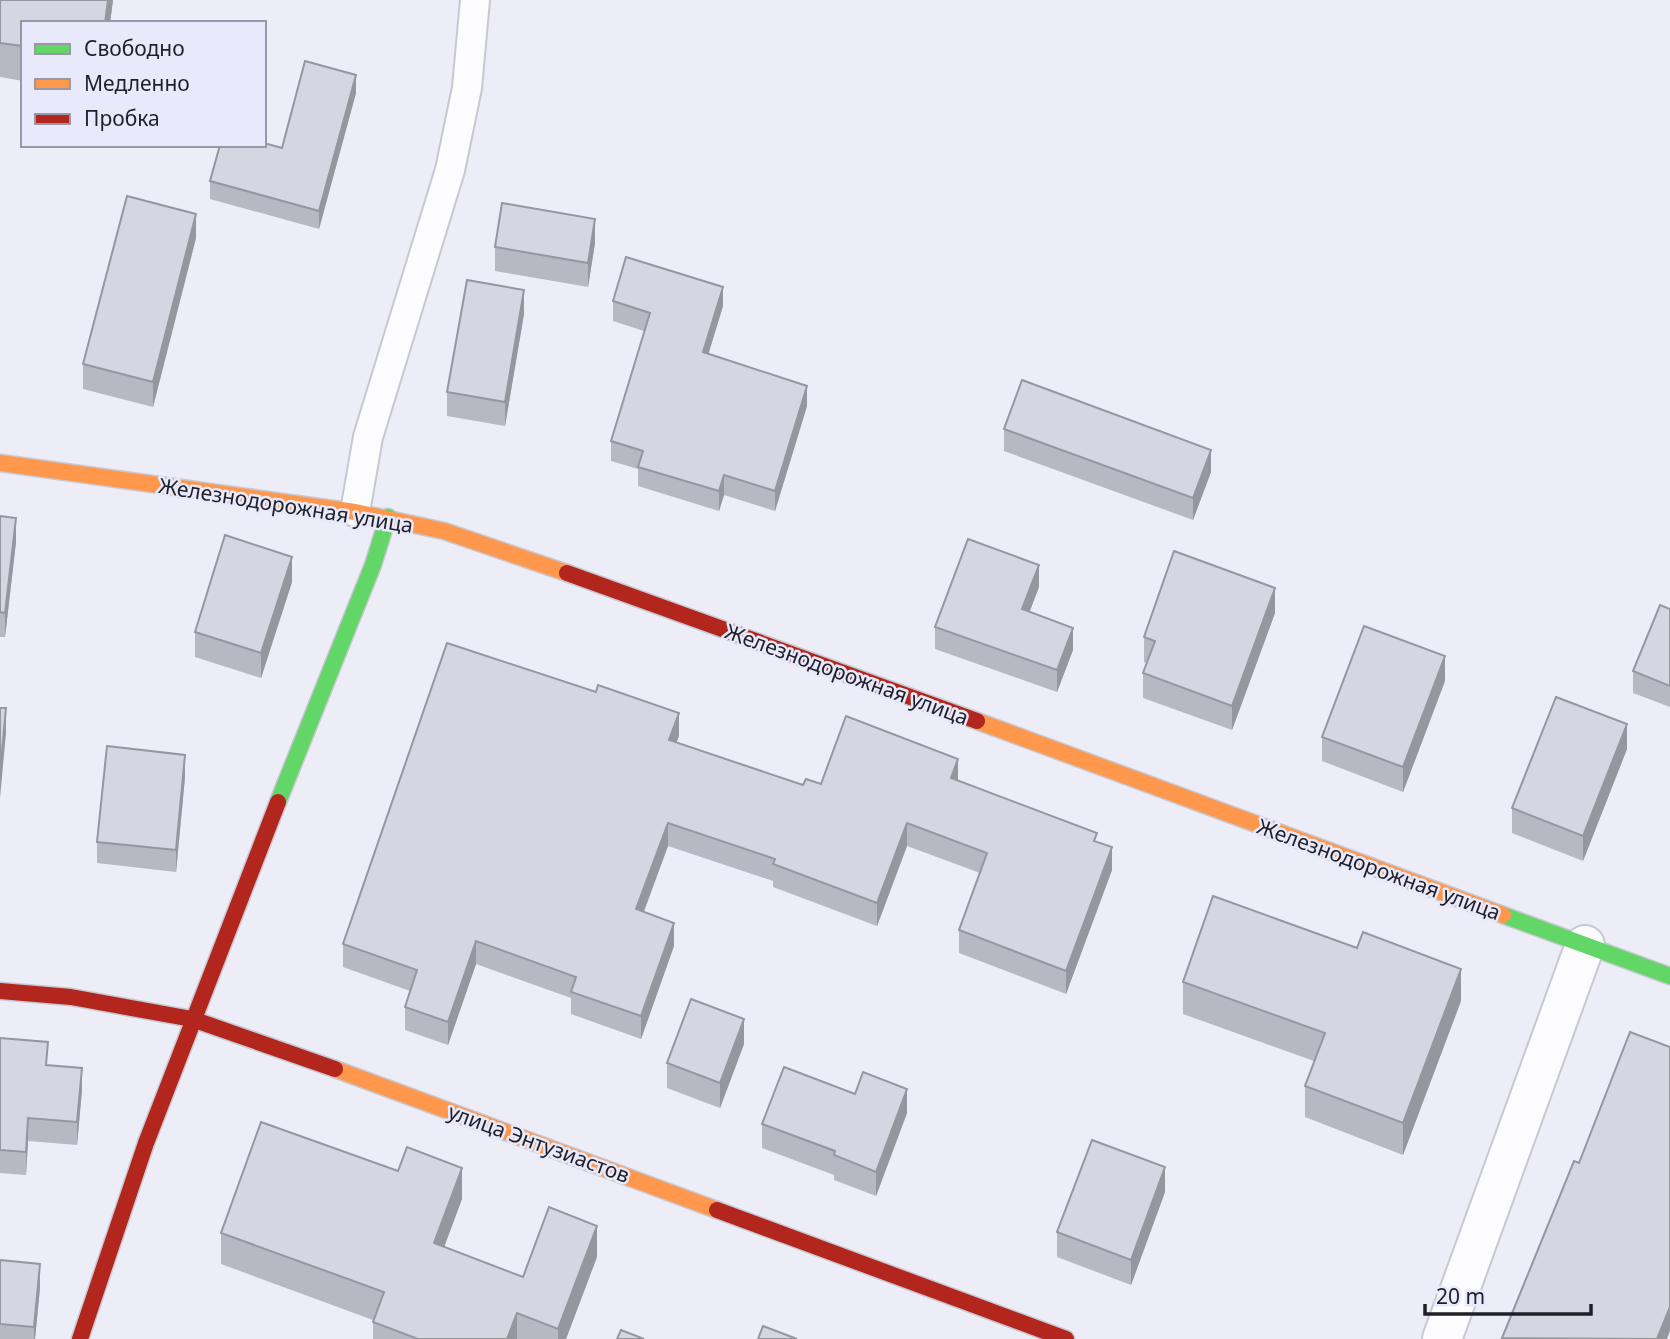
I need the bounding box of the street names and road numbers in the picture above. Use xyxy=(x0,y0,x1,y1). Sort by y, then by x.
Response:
street label: Железнодорожная улица xyxy=(157,471,415,539)
street label: Железнодорожная улица xyxy=(721,617,973,731)
street label: Железнодорожная улица xyxy=(1253,812,1505,926)
street label: улица Энтузиастов xyxy=(444,1097,634,1189)

